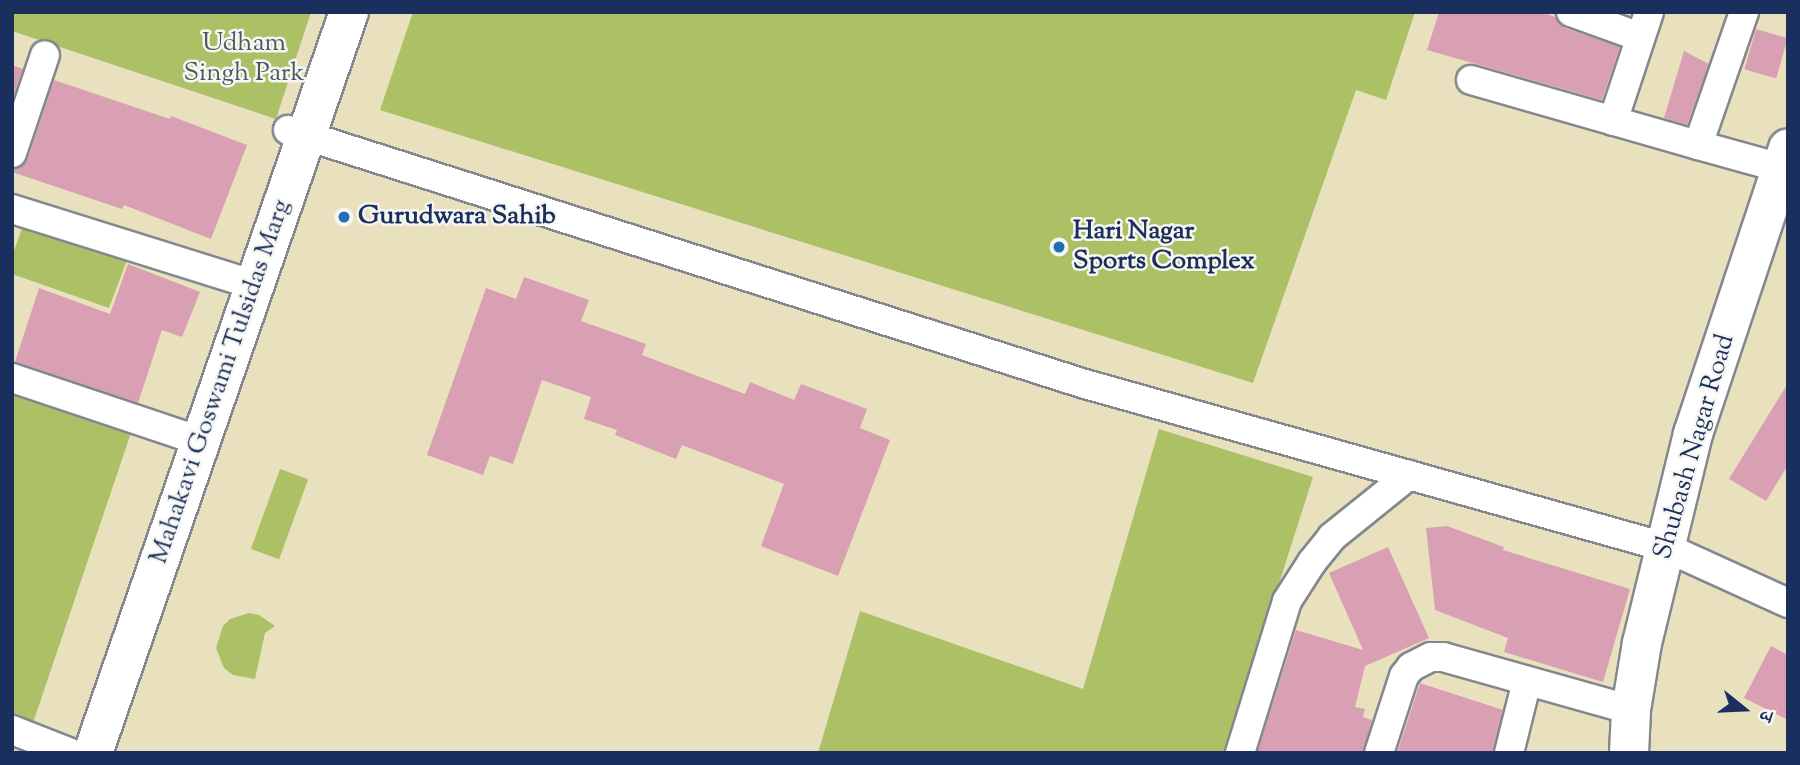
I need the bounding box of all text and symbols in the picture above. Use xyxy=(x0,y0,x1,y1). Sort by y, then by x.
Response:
park label: Udham Singh Park xyxy=(183,28,305,90)
street label: Mahakavi Goswami Tulsidas Marg xyxy=(144,196,298,568)
place label: Gurudwara Sahib xyxy=(358,201,556,233)
marker: Gurudwara Sahib xyxy=(336,209,352,225)
place label: Hari Nagar Sports Complex xyxy=(1073,216,1255,278)
marker: Hari Nagar Sports Complex xyxy=(1051,239,1067,255)
street label: Shubash Nagar Road xyxy=(1648,331,1742,563)
north arrow xyxy=(1709,674,1779,744)
text: उ xyxy=(1750,707,1779,724)

